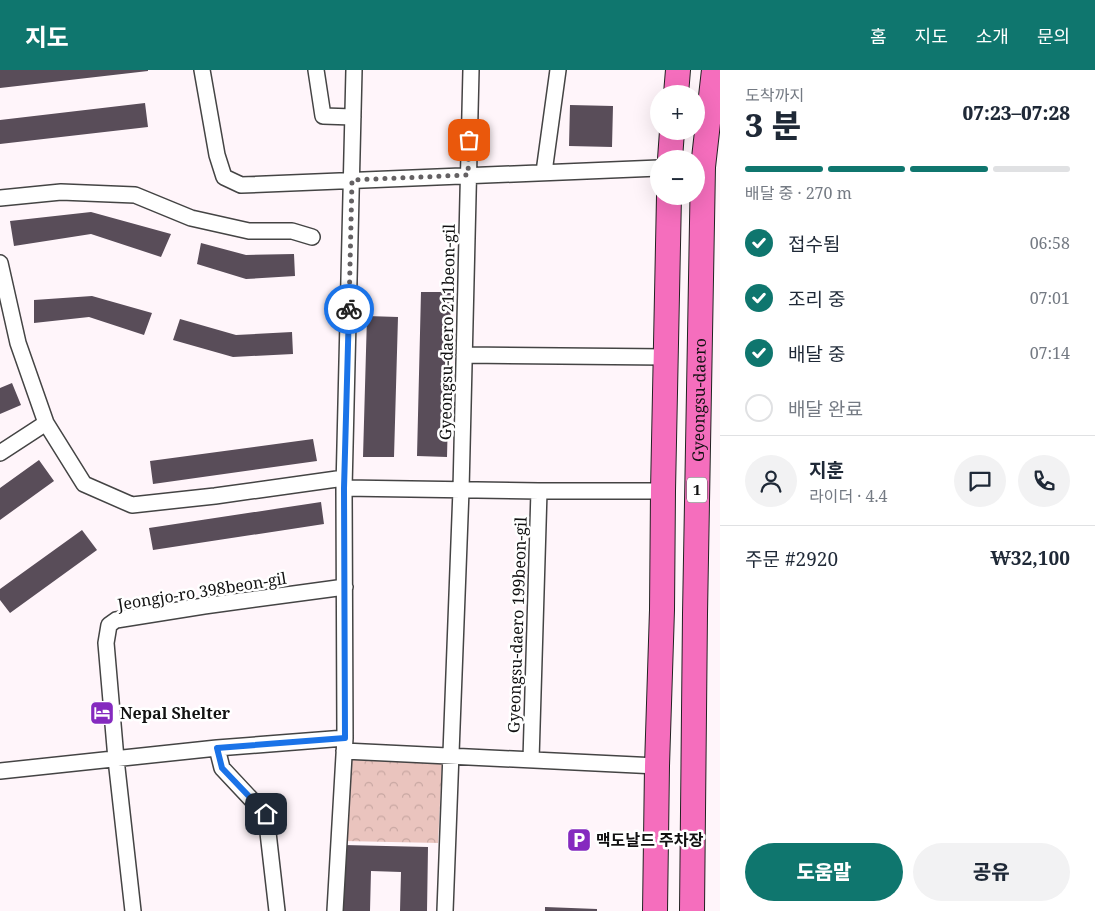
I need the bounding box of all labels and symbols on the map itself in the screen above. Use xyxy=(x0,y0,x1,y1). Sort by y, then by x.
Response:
pin xyxy=(448,119,490,161)
street label: Gyeongsu-daero 211beon-gil xyxy=(434,224,460,440)
courier xyxy=(324,284,374,334)
street label: Gyeongsu-daero xyxy=(687,338,711,462)
road number: 1 xyxy=(687,478,707,502)
street label: Gyeongsu-daero 199beon-gil xyxy=(502,517,532,733)
street label: Jeongjo-ro 398beon-gil xyxy=(115,567,288,615)
hotel icon: Nepal Shelter xyxy=(89,700,115,726)
place label: Nepal Shelter xyxy=(120,702,231,724)
pin xyxy=(245,793,287,835)
parking icon: 맥도날드 주차장 xyxy=(566,827,592,853)
place label: 맥도날드 주차장 xyxy=(596,829,703,851)

